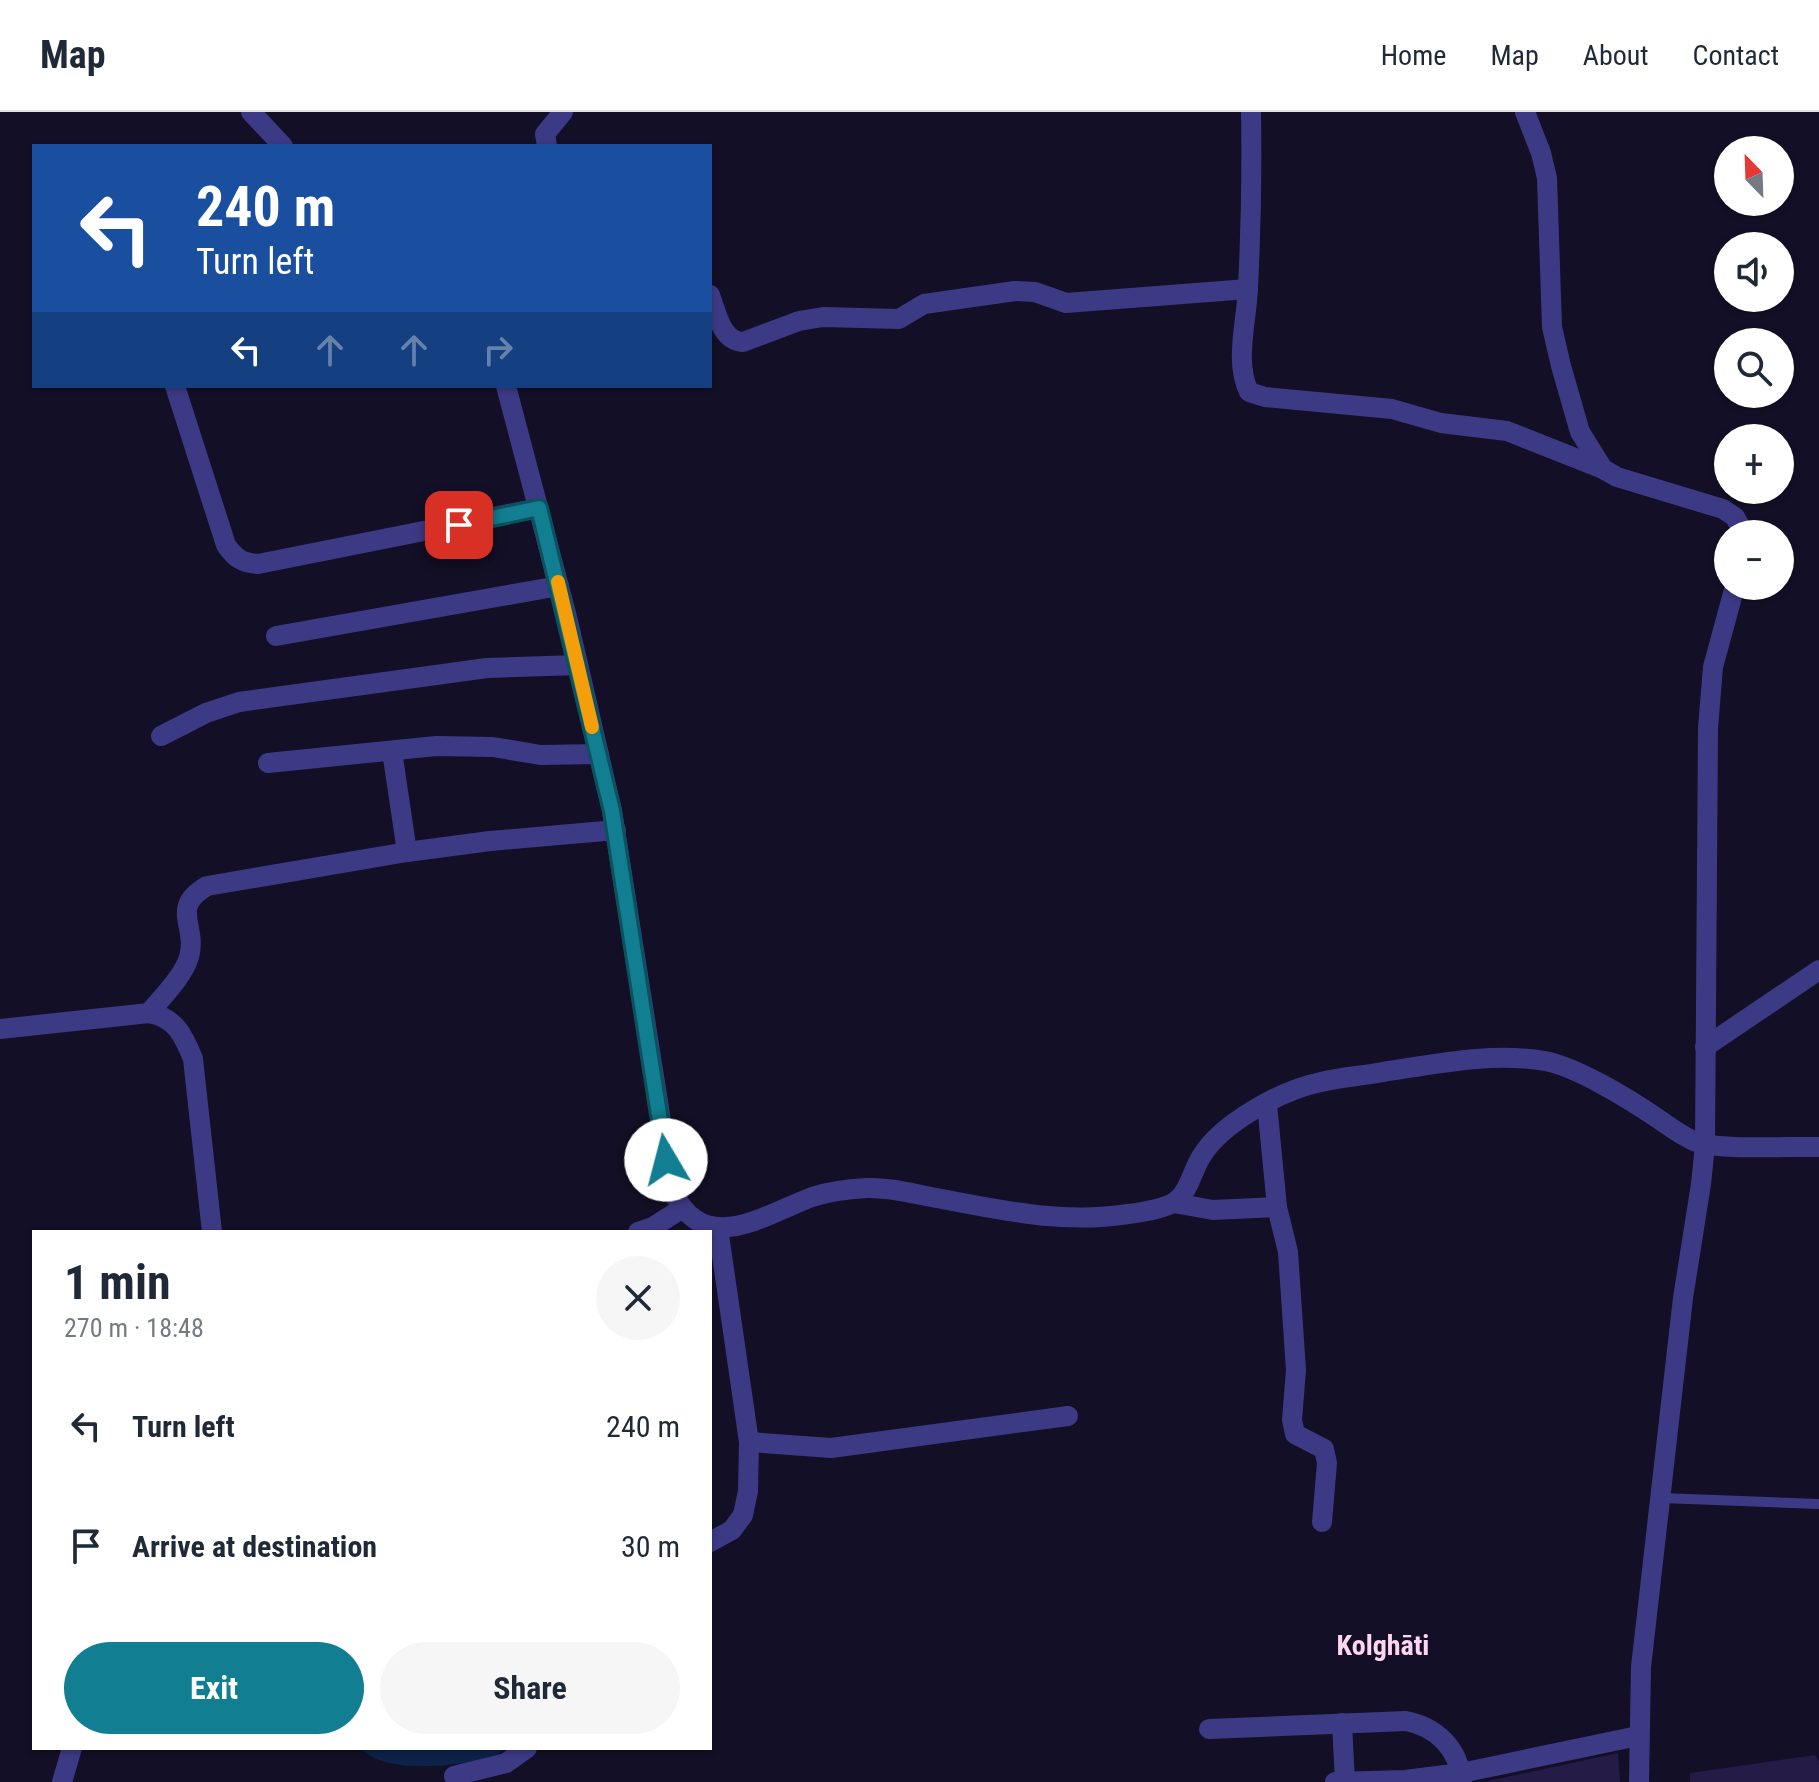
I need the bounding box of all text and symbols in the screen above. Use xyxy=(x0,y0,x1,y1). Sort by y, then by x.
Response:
text: Map xyxy=(40,33,106,77)
text: Home xyxy=(1381,39,1446,72)
text: Map xyxy=(1490,39,1539,72)
text: About xyxy=(1583,39,1649,72)
text: Contact xyxy=(1693,39,1779,72)
north arrow xyxy=(1714,136,1794,216)
map controls xyxy=(1714,136,1794,600)
text: 240 m xyxy=(196,174,335,240)
icon: left xyxy=(64,176,168,280)
button: sound xyxy=(1714,232,1794,312)
text: Turn left xyxy=(196,241,314,283)
icon: left xyxy=(224,328,268,372)
icon: ahead xyxy=(308,328,352,372)
icon: ahead xyxy=(392,328,436,372)
icon: right xyxy=(476,328,520,372)
button: search xyxy=(1714,328,1794,408)
button: + xyxy=(1714,424,1794,504)
pin xyxy=(425,491,493,559)
icon: arrive xyxy=(437,503,481,547)
button: − xyxy=(1714,520,1794,600)
position arrow xyxy=(624,1118,708,1202)
text: 1 min xyxy=(64,1254,171,1311)
button: close xyxy=(596,1256,680,1340)
text: 270 m · 18:48 xyxy=(64,1313,204,1343)
icon: left xyxy=(64,1404,108,1448)
text: Turn left xyxy=(132,1409,235,1444)
text: 240 m xyxy=(606,1409,680,1444)
icon: arrive xyxy=(64,1524,108,1568)
text: Arrive at destination xyxy=(132,1529,377,1564)
text: 30 m xyxy=(621,1529,680,1564)
district label: Kolghāti xyxy=(1337,1629,1429,1662)
button: Exit xyxy=(64,1642,364,1734)
button: Share xyxy=(380,1642,680,1734)

